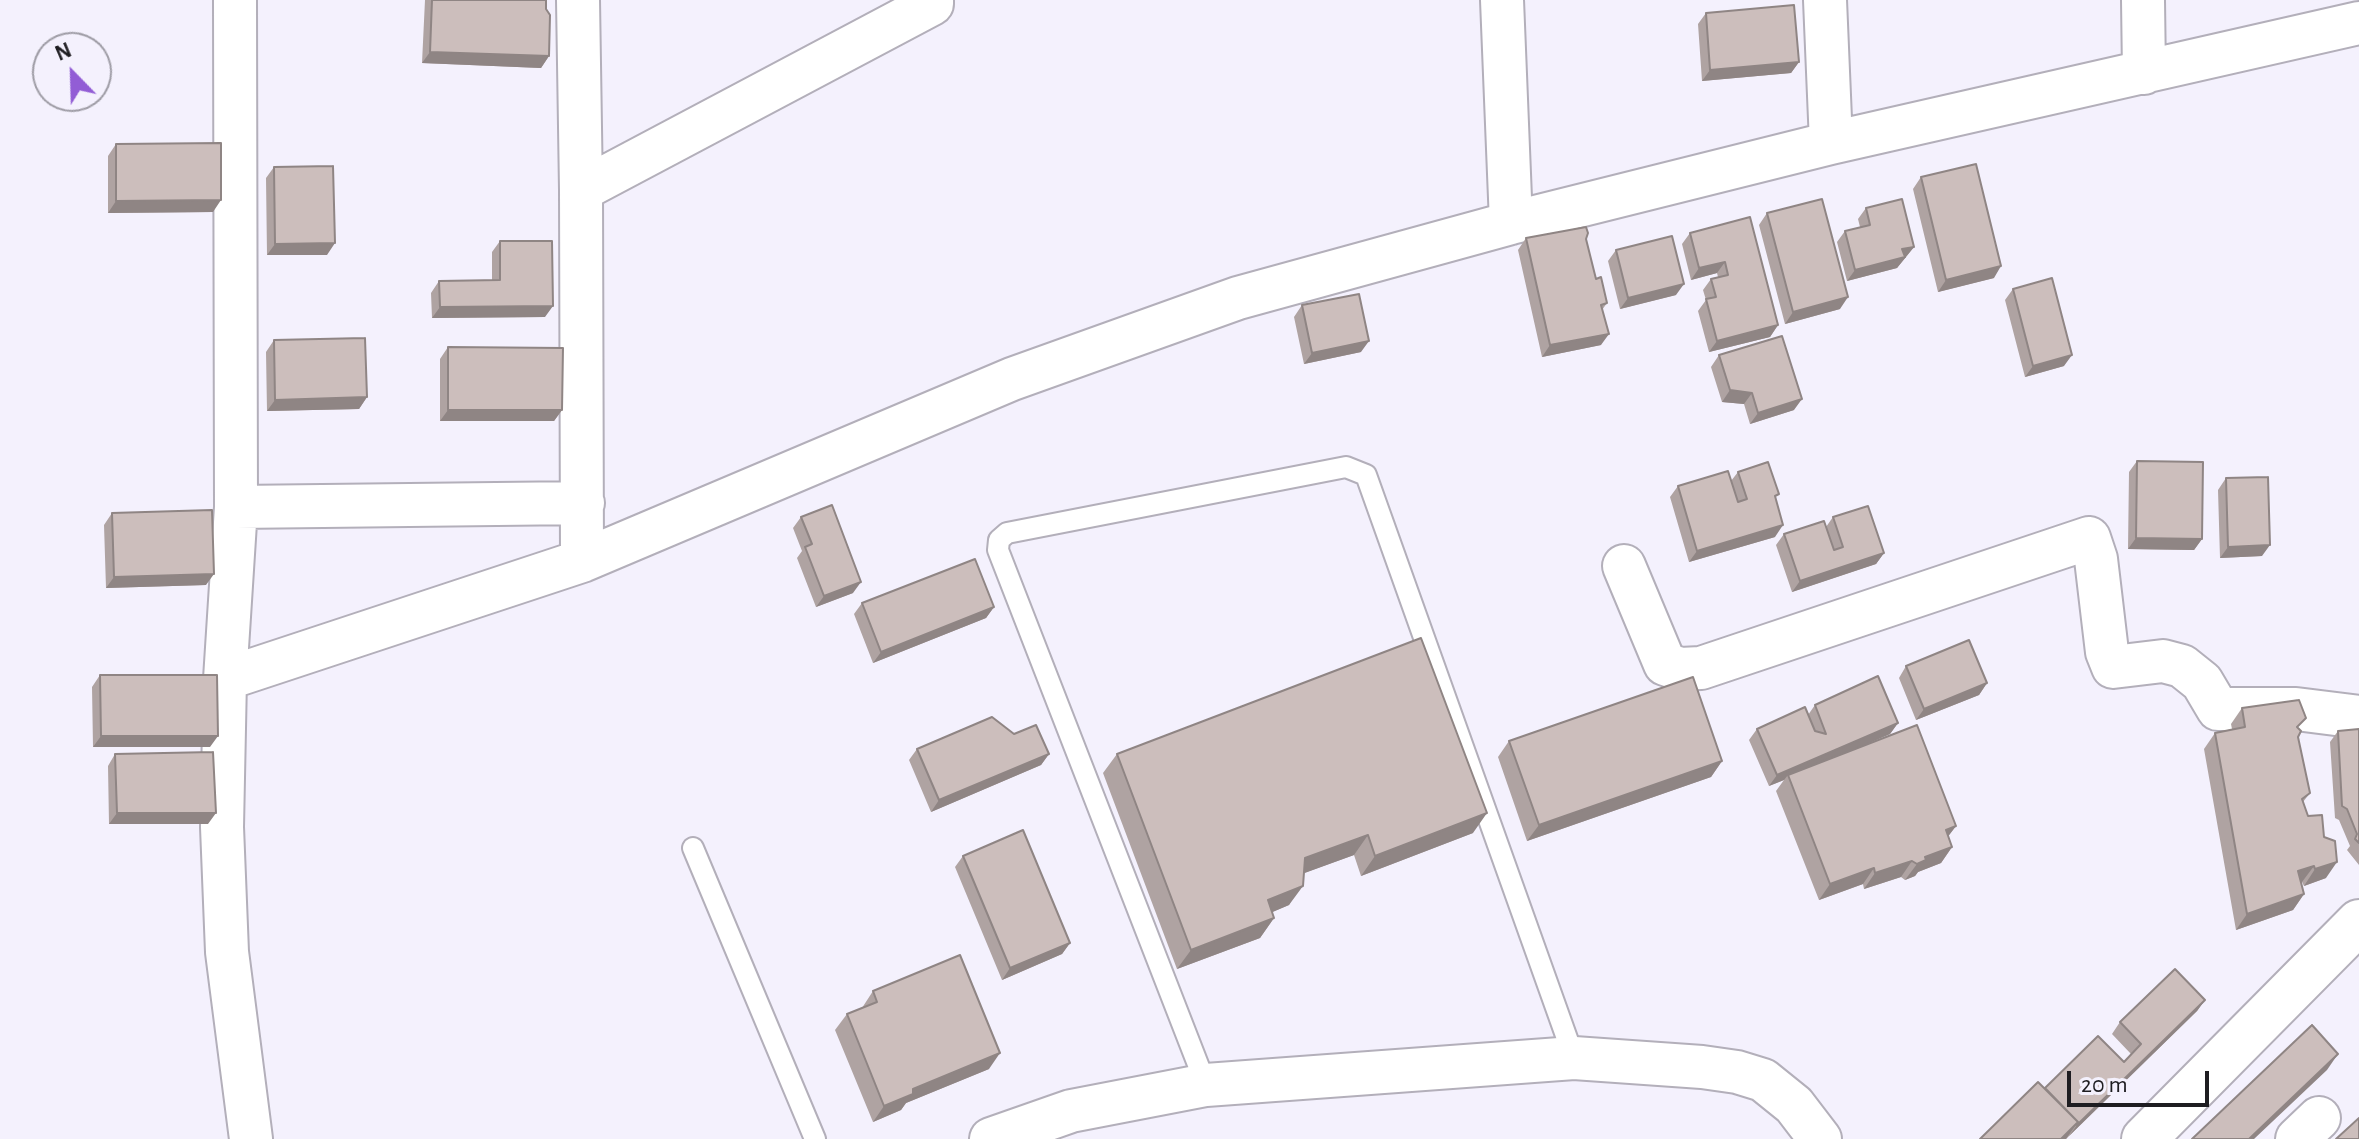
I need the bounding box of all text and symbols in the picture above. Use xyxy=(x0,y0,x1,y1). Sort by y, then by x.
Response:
north arrow xyxy=(32,32,112,112)
text: N xyxy=(52,39,75,65)
scale bar xyxy=(2071,1055,2213,1105)
text: 20 m xyxy=(2081,1073,2128,1097)

